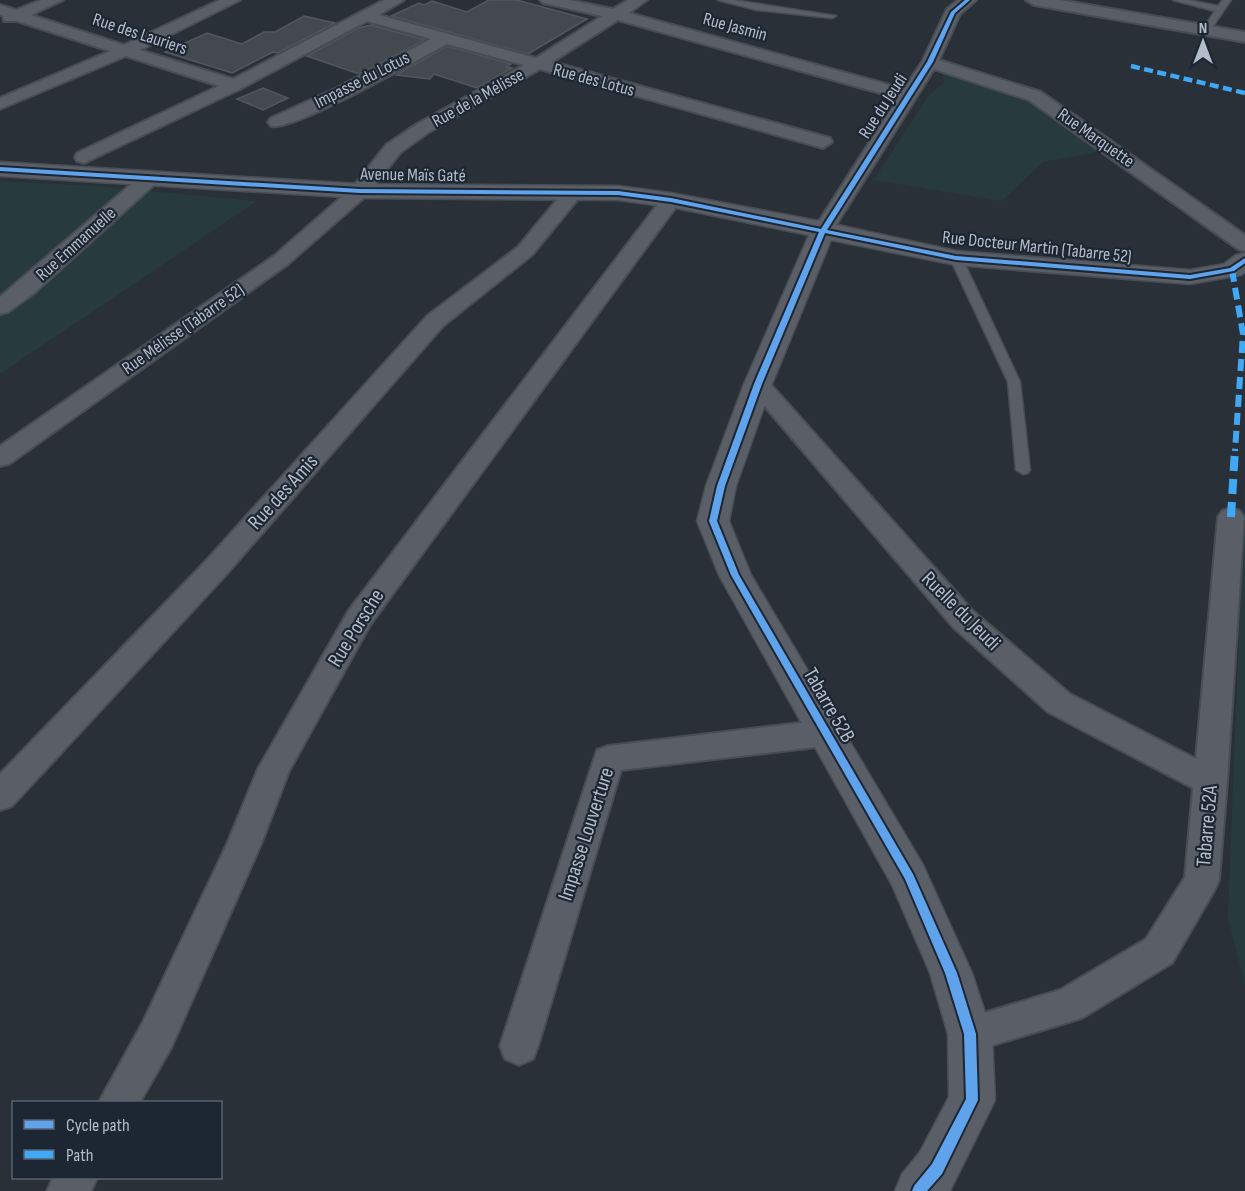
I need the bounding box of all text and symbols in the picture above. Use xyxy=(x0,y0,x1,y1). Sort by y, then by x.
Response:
street label: Rue Jasmin xyxy=(701,8,769,46)
street label: Rue des Lauriers xyxy=(90,9,190,59)
north arrow xyxy=(1173,12,1233,72)
text: N xyxy=(1199,19,1207,38)
street label: Impasse du Lotus xyxy=(311,47,413,113)
street label: Rue des Lotus xyxy=(551,59,637,101)
street label: Rue de la Mélisse xyxy=(428,64,528,132)
street label: Rue du Jeudi xyxy=(854,70,912,142)
street label: Rue Marquette xyxy=(1054,104,1138,172)
street label: Avenue Maïs Gaté xyxy=(359,164,466,186)
street label: Rue Emmanuelle xyxy=(32,203,120,285)
street label: Rue Docteur Martin (Tabarre 52) xyxy=(941,227,1133,267)
street label: Rue Mélisse (Tabarre 52) xyxy=(118,279,248,379)
street label: Rue des Amis xyxy=(243,449,323,535)
street label: Ruelle du Jeudi xyxy=(916,566,1006,656)
street label: Rue Porsche xyxy=(322,585,390,671)
street label: Tabarre 52B xyxy=(798,663,860,747)
street label: Impasse Louverture xyxy=(553,764,619,904)
street label: Tabarre 52A xyxy=(1191,783,1223,868)
legend xyxy=(12,1101,222,1179)
text: Cycle path xyxy=(66,1115,130,1136)
text: Path xyxy=(66,1145,94,1166)

